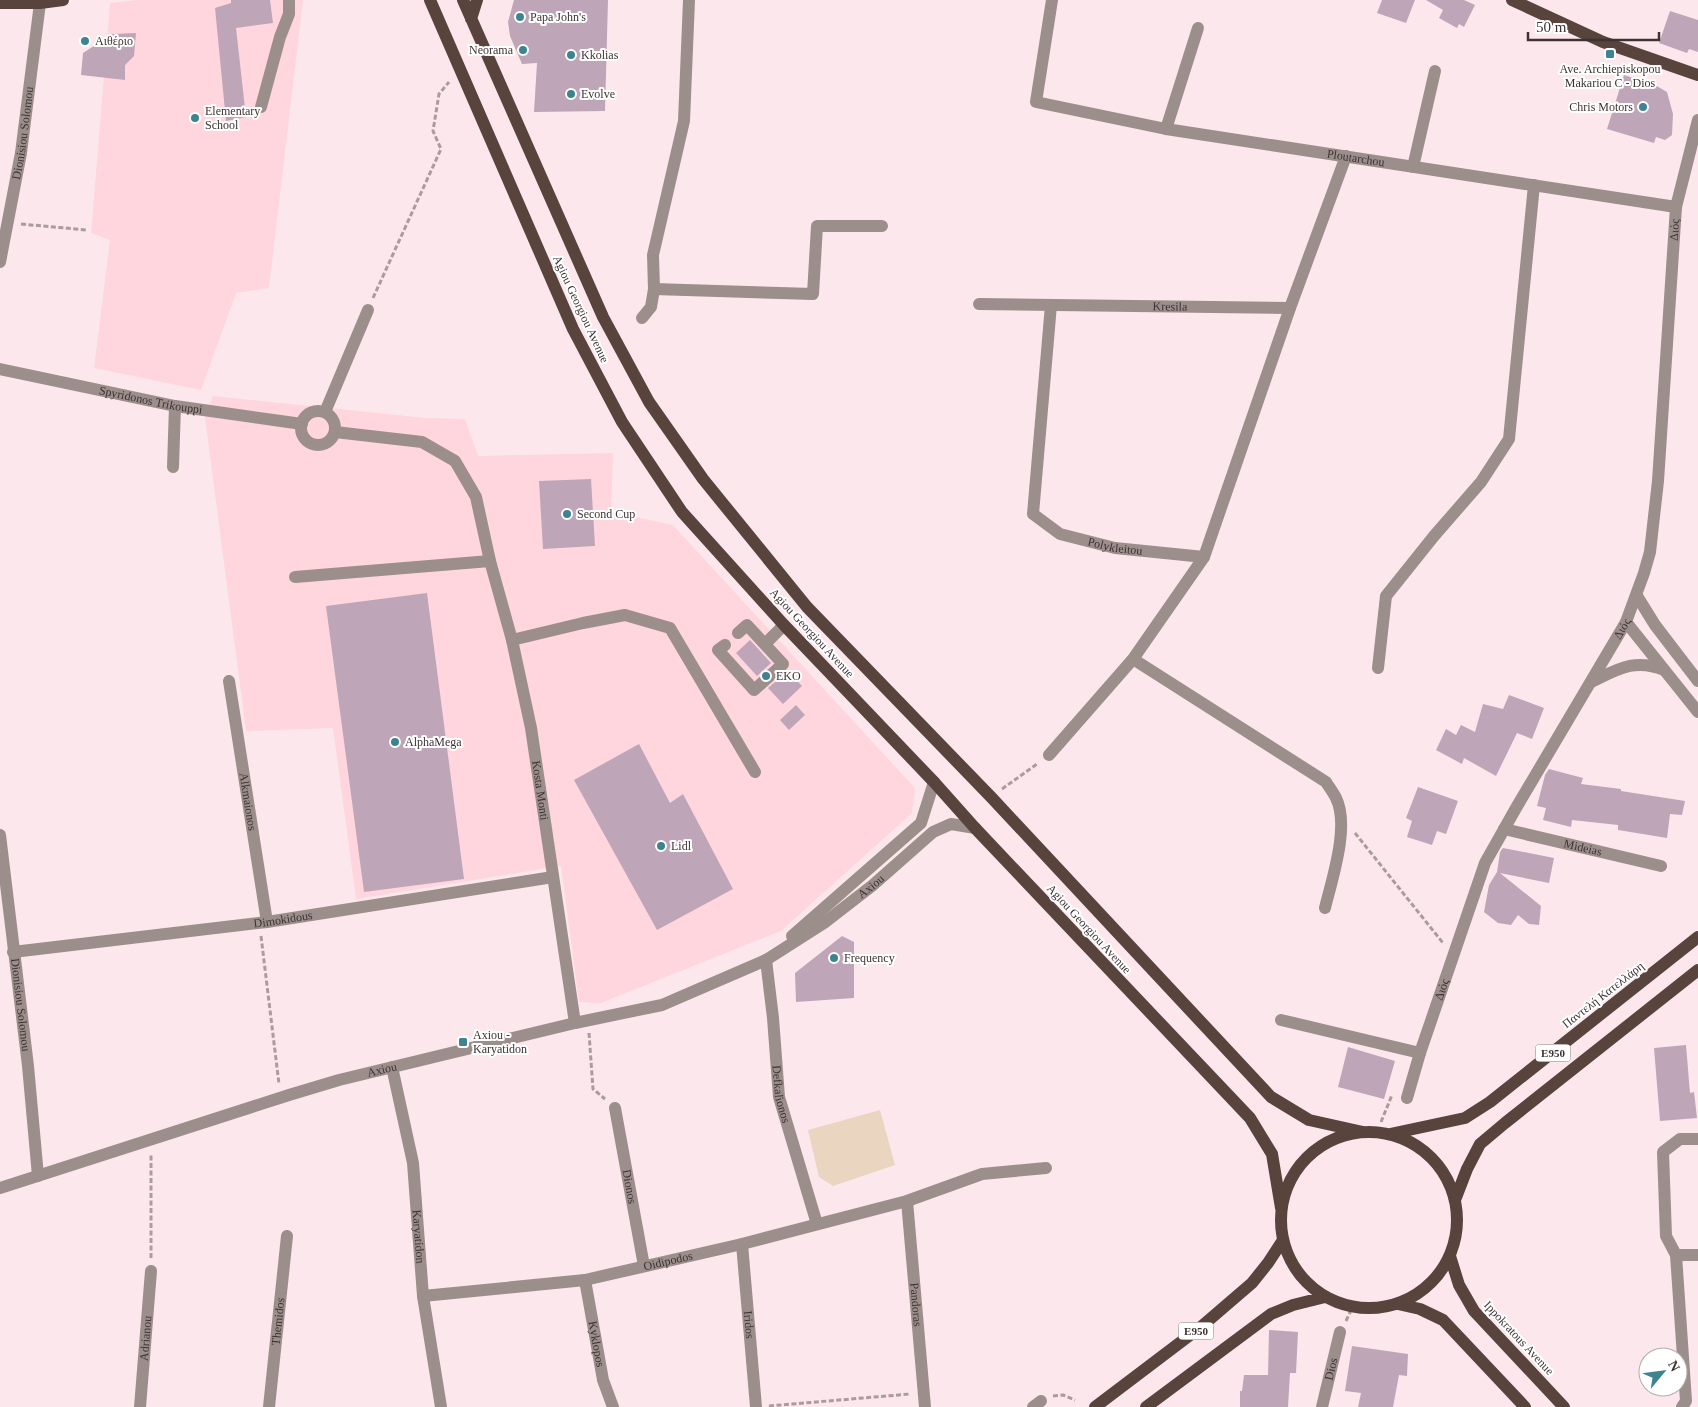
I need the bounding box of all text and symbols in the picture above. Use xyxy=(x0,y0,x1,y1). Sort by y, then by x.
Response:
place label: Papa John's xyxy=(530,10,586,24)
scale bar xyxy=(1528,10,1659,42)
marker: Papa John's xyxy=(514,11,526,23)
text: 50 m xyxy=(1536,19,1567,35)
place label: Αιθέριο xyxy=(95,34,133,48)
marker: Αιθέριο xyxy=(79,35,91,47)
place label: Neorama xyxy=(469,43,514,57)
marker: Neorama xyxy=(517,44,529,56)
place label: Kkolias xyxy=(581,48,619,62)
marker: Ave. Archiepiskopou Makariou C - Dios xyxy=(1604,48,1616,60)
marker: Kkolias xyxy=(565,49,577,61)
place label: Ave. Archiepiskopou Makariou C - Dios xyxy=(1559,62,1661,90)
street label: Dionisiou Solomou xyxy=(9,86,36,181)
place label: Evolve xyxy=(581,87,615,101)
marker: Evolve xyxy=(565,88,577,100)
place label: Chris Motors xyxy=(1569,100,1633,114)
marker: Chris Motors xyxy=(1637,101,1649,113)
place label: Elementary School xyxy=(205,104,260,132)
marker: Elementary School xyxy=(189,112,201,124)
street label: Ploutarchou xyxy=(1326,147,1386,169)
street label: Διός xyxy=(1667,218,1682,241)
street label: Agiou Georgiou Avenue xyxy=(550,253,612,365)
street label: Kresila xyxy=(1153,299,1188,314)
street label: Spyridonos Trikouppi xyxy=(98,383,204,417)
place label: Second Cup xyxy=(577,507,635,521)
marker: Second Cup xyxy=(561,508,573,520)
street label: Polykleitou xyxy=(1086,534,1143,558)
street label: Agiou Georgiou Avenue xyxy=(767,585,857,681)
street label: Διός xyxy=(1610,617,1634,642)
place label: EKO xyxy=(776,669,801,683)
marker: EKO xyxy=(760,670,772,682)
place label: AlphaMega xyxy=(405,735,462,749)
marker: AlphaMega xyxy=(389,736,401,748)
street label: Kosta Monti xyxy=(529,760,552,822)
street label: Alkmaionos xyxy=(237,771,260,832)
street label: Mideias xyxy=(1562,836,1604,859)
place label: Lidl xyxy=(671,839,692,853)
marker: Lidl xyxy=(655,840,667,852)
street label: Axiou xyxy=(855,872,887,901)
street label: Agiou Georgiou Avenue xyxy=(1044,881,1134,977)
street label: Dimokidous xyxy=(253,908,314,931)
place label: Frequency xyxy=(844,951,895,965)
marker: Frequency xyxy=(828,952,840,964)
street label: Dionisiou Solomou xyxy=(8,957,33,1052)
street label: Παντελή Κατελλάρη xyxy=(1559,959,1647,1031)
street label: Διός xyxy=(1432,977,1452,1002)
place label: Axiou - Karyatidon xyxy=(473,1028,527,1056)
marker: Axiou - Karyatidon xyxy=(457,1036,469,1048)
road number: E950 xyxy=(1536,1044,1570,1062)
street label: Axiou xyxy=(366,1059,398,1080)
street label: Defkalionos xyxy=(770,1065,793,1125)
street label: Dionos xyxy=(619,1168,640,1205)
street label: Karyatidon xyxy=(410,1209,428,1264)
street label: Oidipodos xyxy=(642,1248,694,1273)
street label: Pandoras xyxy=(907,1282,925,1327)
street label: Themidos xyxy=(269,1297,288,1346)
street label: Ippokratous Avenue xyxy=(1481,1298,1557,1378)
street label: Iridos xyxy=(741,1310,757,1340)
street label: Adrianou xyxy=(137,1315,154,1361)
street label: Kyklopos xyxy=(585,1320,608,1369)
road number: E950 xyxy=(1178,1322,1214,1340)
north arrow xyxy=(1638,1347,1688,1397)
street label: Dios xyxy=(1322,1356,1341,1382)
text: N xyxy=(1665,1358,1683,1374)

